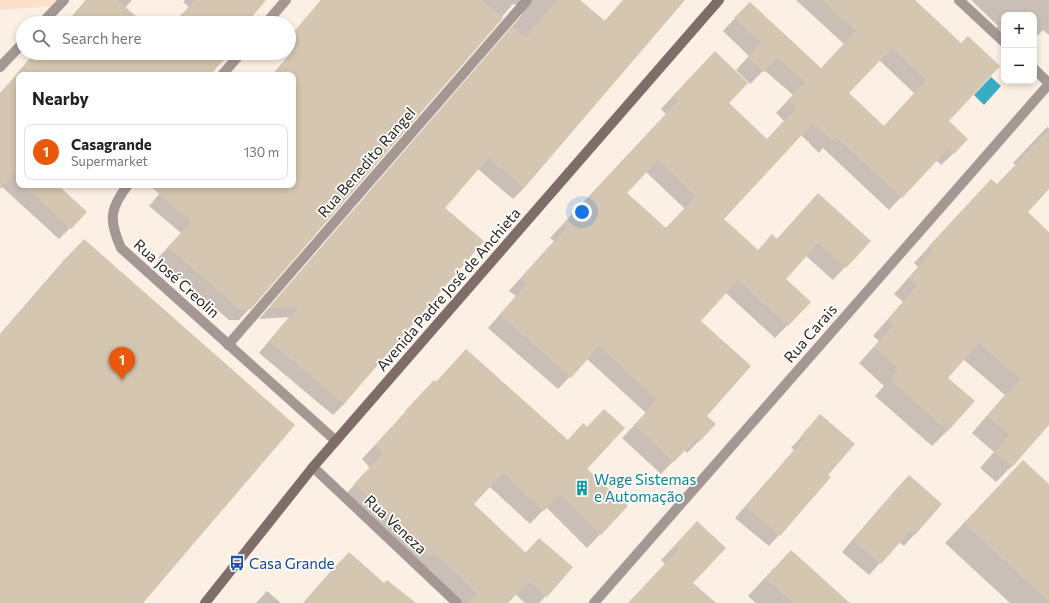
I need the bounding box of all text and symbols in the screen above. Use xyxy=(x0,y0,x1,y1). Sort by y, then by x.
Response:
map controls xyxy=(1001,12,1037,84)
button: + xyxy=(1001,12,1037,48)
search box xyxy=(16,16,296,60)
icon: search xyxy=(30,27,52,49)
text: Search here xyxy=(62,29,141,47)
button: − xyxy=(1001,48,1037,84)
text: Nearby xyxy=(32,88,89,109)
street label: Rua Benedito Rangel xyxy=(313,103,419,221)
text: Casagrande xyxy=(71,135,152,153)
text: 1 xyxy=(43,144,49,160)
text: 130 m xyxy=(244,144,279,160)
text: Supermarket xyxy=(71,153,148,169)
your location xyxy=(572,202,592,222)
street label: Avenida Padre José de Anchieta xyxy=(372,204,524,374)
street label: Rua José Creolin xyxy=(130,235,224,321)
street label: Rua Carais xyxy=(780,300,840,366)
pin: 1 xyxy=(109,347,135,380)
place label: Wage Sistemas e Automação xyxy=(594,470,696,505)
building icon: Wage Sistemas e Automação xyxy=(573,479,591,497)
street label: Rua Veneza xyxy=(361,491,431,557)
bus stop icon: Casa Grande xyxy=(228,554,246,572)
place label: Casa Grande xyxy=(249,554,335,572)

